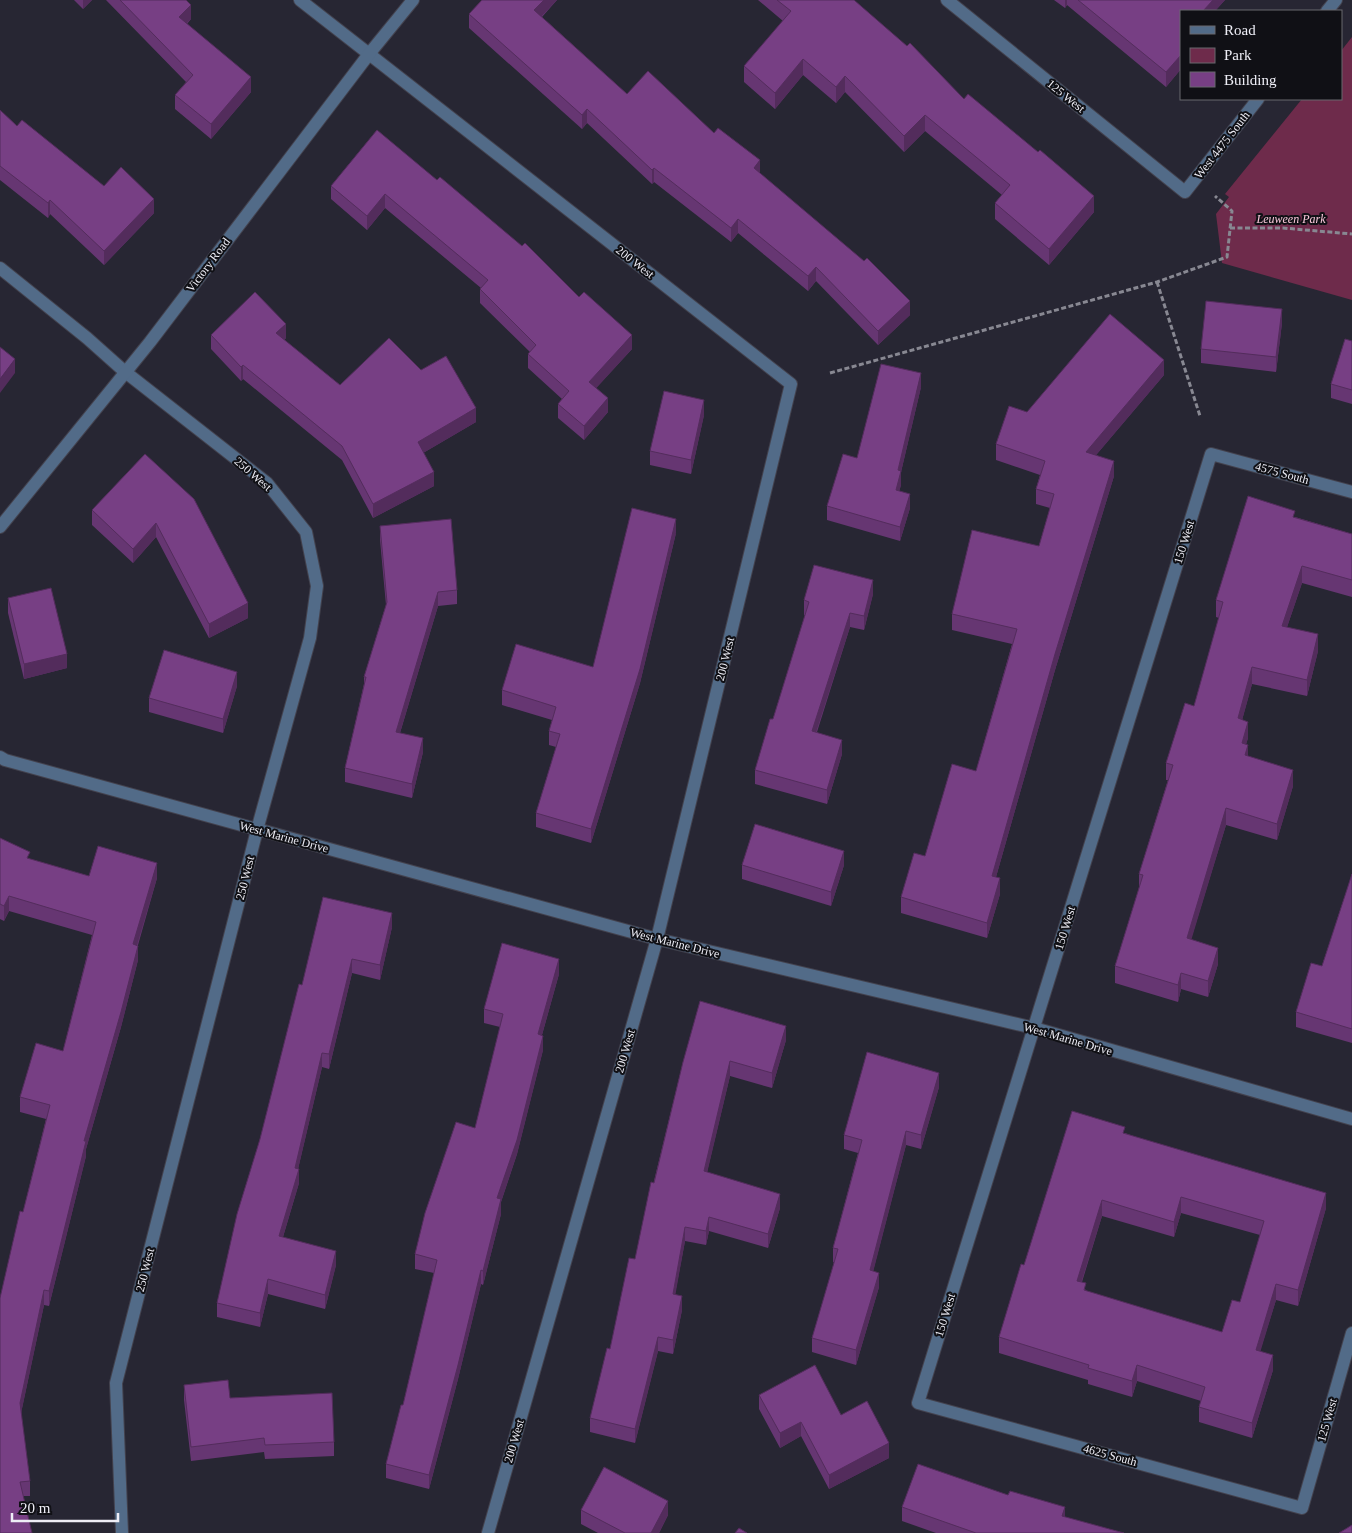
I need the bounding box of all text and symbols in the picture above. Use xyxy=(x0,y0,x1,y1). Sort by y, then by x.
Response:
legend xyxy=(1180,10,1342,100)
text: Road xyxy=(1224,22,1256,38)
text: Park xyxy=(1224,47,1252,63)
text: Building xyxy=(1224,72,1277,88)
street label: 125 West xyxy=(1044,77,1088,116)
street label: West 4475 South xyxy=(1191,108,1253,182)
park label: Leuween Park xyxy=(1256,212,1326,226)
street label: Victory Road xyxy=(183,235,233,295)
street label: 200 West xyxy=(613,243,657,282)
street label: 250 West xyxy=(232,454,275,494)
street label: 4575 South xyxy=(1254,459,1310,487)
street label: 150 West xyxy=(1171,518,1197,565)
street label: 200 West xyxy=(713,635,737,682)
street label: West Marine Drive xyxy=(238,818,330,856)
street label: 250 West xyxy=(233,854,257,901)
street label: 150 West xyxy=(1052,904,1078,951)
street label: West Marine Drive xyxy=(629,925,721,961)
street label: West Marine Drive xyxy=(1022,1020,1114,1058)
street label: 200 West xyxy=(612,1027,638,1074)
street label: 250 West xyxy=(133,1246,157,1293)
street label: 150 West xyxy=(932,1291,958,1338)
street label: 125 West xyxy=(1314,1396,1340,1443)
street label: 200 West xyxy=(501,1417,527,1464)
street label: 4625 South xyxy=(1082,1441,1138,1469)
scale bar xyxy=(12,1490,119,1522)
text: 20 m xyxy=(20,1500,51,1516)

